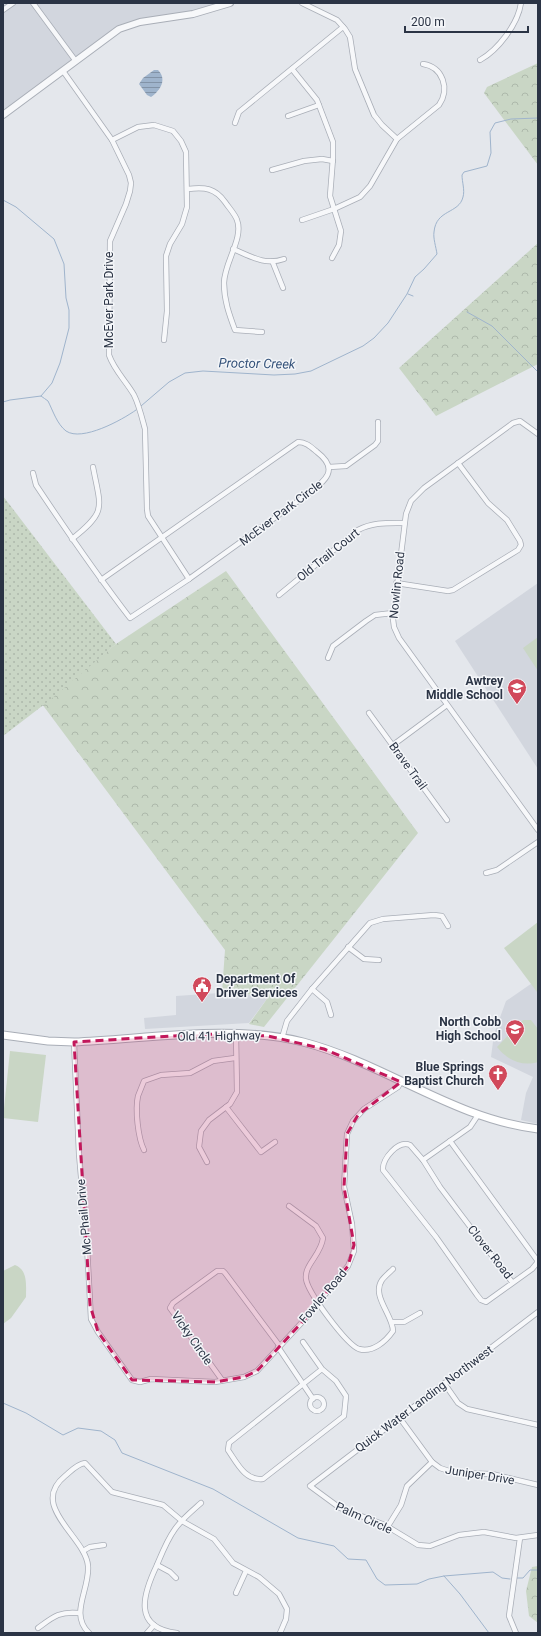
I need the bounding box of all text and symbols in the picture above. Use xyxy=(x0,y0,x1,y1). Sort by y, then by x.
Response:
scale bar xyxy=(405,8,528,34)
text: 200 m xyxy=(411,15,445,29)
street label: McEver Park Drive xyxy=(102,252,116,348)
water label: Proctor Creek xyxy=(219,355,296,372)
street label: McEver Park Circle xyxy=(237,477,325,549)
street label: Old Trail Court xyxy=(294,526,362,584)
street label: Nowlin Road xyxy=(387,551,407,619)
place label: Awtrey Middle School xyxy=(426,674,504,702)
school or university icon: Awtrey Middle School xyxy=(506,677,528,705)
street label: Brave Trail xyxy=(386,739,430,793)
place label: Department Of Driver Services xyxy=(216,972,298,1000)
public building icon: Department Of Driver Services xyxy=(191,975,213,1003)
place label: North Cobb High School xyxy=(436,1015,501,1043)
school or university icon: North Cobb High School xyxy=(504,1018,526,1046)
street label: Old 41 Highway xyxy=(177,1028,261,1044)
place label: Blue Springs Baptist Church xyxy=(404,1060,484,1088)
church icon: Blue Springs Baptist Church xyxy=(487,1063,509,1091)
street label: Mc Phail Drive xyxy=(74,1178,94,1256)
street label: Clover Road xyxy=(465,1222,515,1282)
street label: Fowler Road xyxy=(296,1266,350,1326)
street label: Vicky Circle xyxy=(169,1309,215,1367)
street label: Quick Water Landing Northwest xyxy=(352,1343,496,1455)
street label: Juniper Drive xyxy=(444,1463,516,1487)
street label: Palm Circle xyxy=(333,1499,395,1537)

